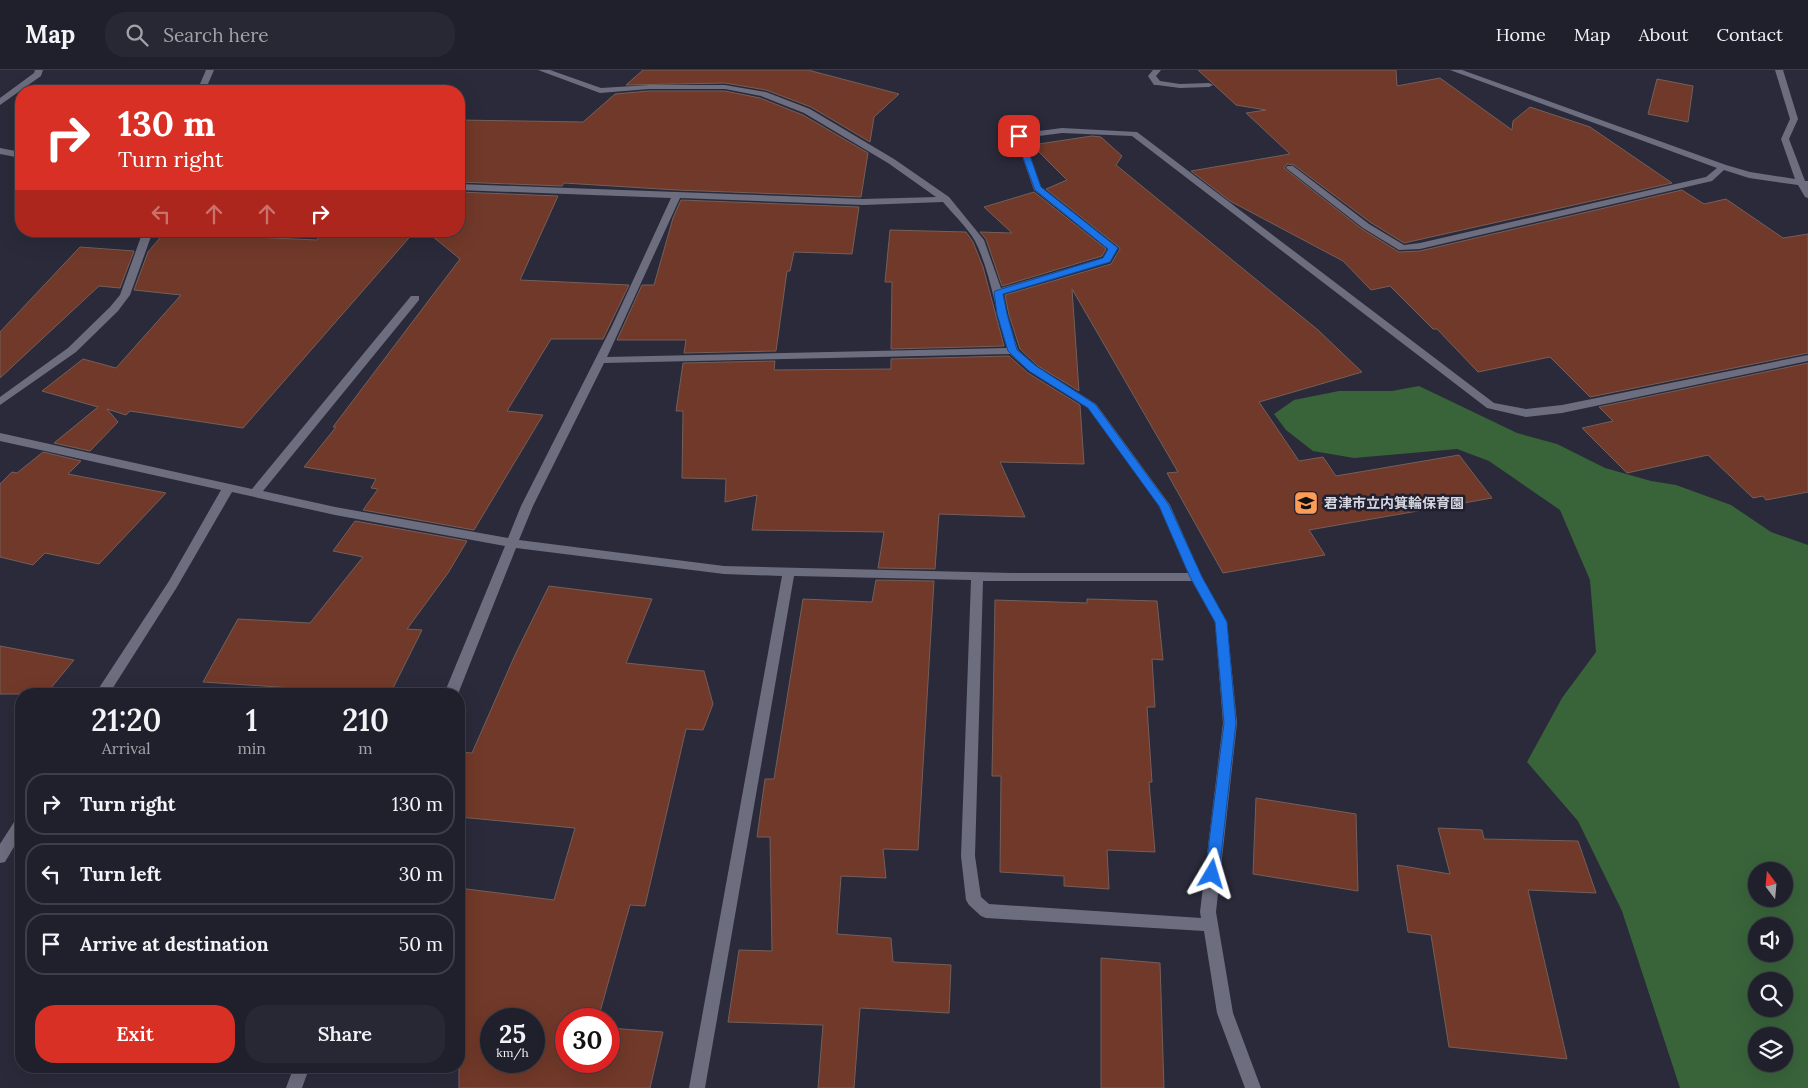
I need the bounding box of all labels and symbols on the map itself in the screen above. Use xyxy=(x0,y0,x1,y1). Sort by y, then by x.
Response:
pin xyxy=(998,115,1040,157)
school or university icon: 君津市立内箕輪保育園 xyxy=(1293,490,1319,516)
place label: 君津市立内箕輪保育園 xyxy=(1324,494,1464,512)
position arrow xyxy=(1185,847,1237,899)
north arrow xyxy=(1748,862,1792,908)
speed limit sign: 30 xyxy=(555,1008,620,1073)

